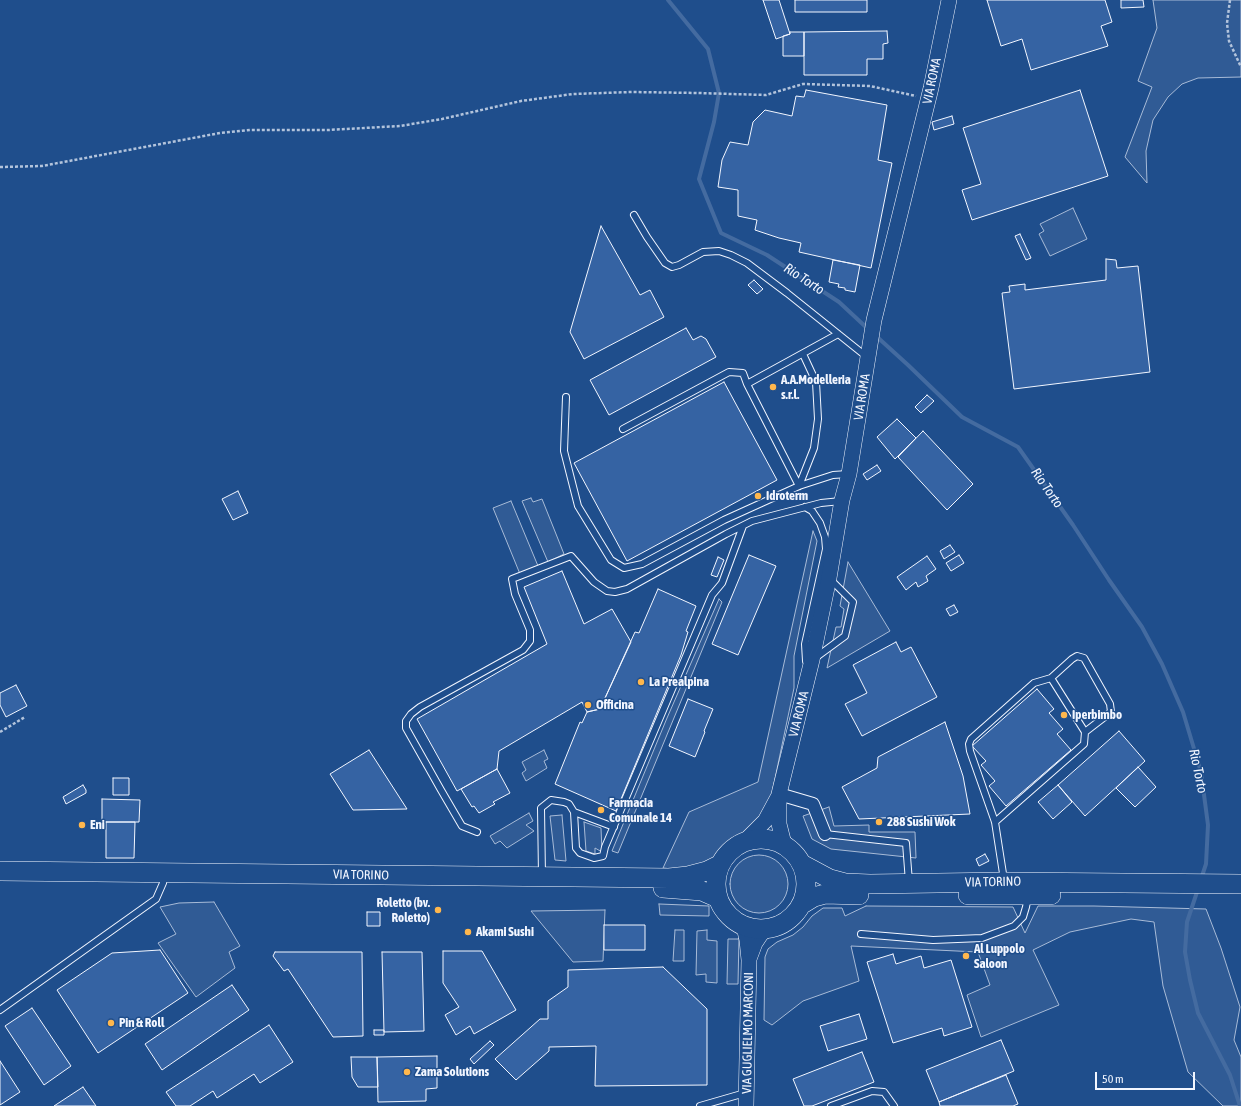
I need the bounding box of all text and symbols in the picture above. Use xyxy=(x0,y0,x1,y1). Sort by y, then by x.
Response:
street label: VIA ROMA xyxy=(919,56,945,106)
water label: Rio Torto xyxy=(781,260,827,298)
place label: A.A.Modelleria s.r.l. xyxy=(781,372,851,403)
street label: VIA ROMA xyxy=(851,373,873,421)
marker: A.A.Modelleria s.r.l. xyxy=(768,382,778,392)
water label: Rio Torto xyxy=(1027,465,1067,511)
place label: Idroterm xyxy=(766,488,808,504)
marker: Idroterm xyxy=(753,491,763,501)
place label: La Prealpina xyxy=(649,674,709,690)
marker: La Prealpina xyxy=(636,677,646,687)
street label: VIA ROMA xyxy=(786,689,812,739)
place label: Officina xyxy=(596,697,634,713)
marker: Officina xyxy=(583,700,593,710)
place label: Iperbimbo xyxy=(1072,707,1122,723)
marker: Iperbimbo xyxy=(1059,710,1069,720)
water label: Rio Torto xyxy=(1185,747,1211,795)
place label: Farmacia Comunale 14 xyxy=(609,795,672,826)
marker: Farmacia Comunale 14 xyxy=(596,805,606,815)
place label: 288 Sushi Wok xyxy=(887,814,955,830)
place label: Eni xyxy=(90,817,105,833)
marker: 288 Sushi Wok xyxy=(874,817,884,827)
marker: Eni xyxy=(77,820,87,830)
street label: VIA TORINO xyxy=(333,867,389,883)
street label: VIA TORINO xyxy=(965,874,1021,890)
place label: Roletto (bv. Roletto) xyxy=(376,895,430,926)
marker: Roletto (bv. Roletto) xyxy=(433,905,443,915)
place label: Akami Sushi xyxy=(476,924,534,940)
marker: Akami Sushi xyxy=(463,927,473,937)
place label: Al Luppolo Saloon xyxy=(974,941,1025,972)
marker: Al Luppolo Saloon xyxy=(961,951,971,961)
street label: VIA GUGLIELMO MARCONI xyxy=(739,972,757,1094)
place label: Pin & Roll xyxy=(119,1015,164,1031)
marker: Pin & Roll xyxy=(106,1018,116,1028)
place label: Zama Solutions xyxy=(415,1064,489,1080)
scale bar xyxy=(1097,1064,1197,1090)
marker: Zama Solutions xyxy=(402,1067,412,1077)
text: 50 m xyxy=(1102,1072,1124,1086)

